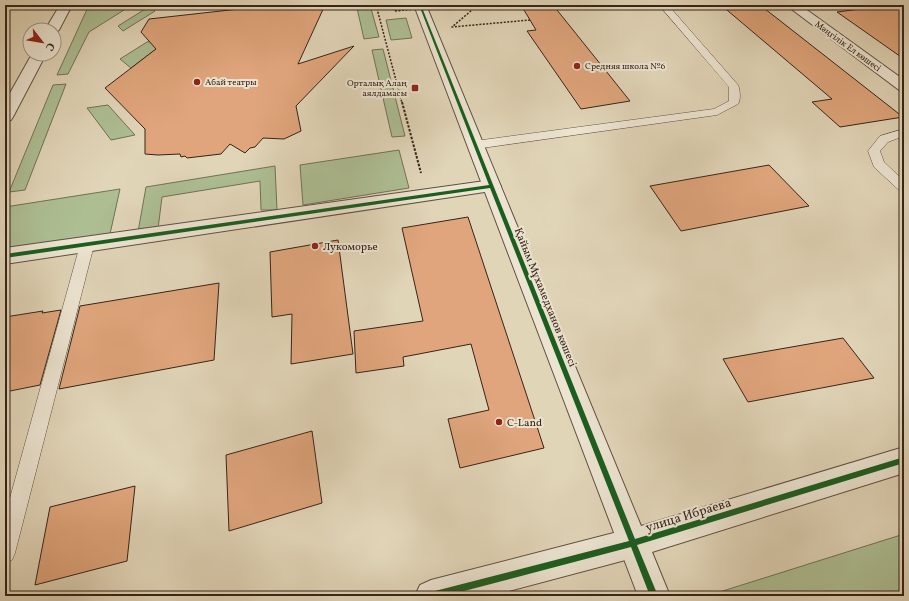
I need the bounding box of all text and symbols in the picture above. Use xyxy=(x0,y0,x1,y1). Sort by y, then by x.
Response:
street label: Мәңгілік Ел көшесі xyxy=(812,18,884,75)
north arrow xyxy=(22,22,62,62)
text: С xyxy=(41,39,58,53)
place label: Средняя школа №6 xyxy=(585,60,666,73)
marker: Средняя школа №6 xyxy=(572,61,582,71)
place label: Абай театры xyxy=(205,76,257,89)
marker: Абай театры xyxy=(192,77,202,87)
place label: Орталық Алаң аялдамасы xyxy=(347,77,408,100)
marker: Орталық Алаң аялдамасы xyxy=(410,83,420,93)
street label: Қайым Мұхамедханов көшесі xyxy=(510,226,579,369)
place label: Лукоморье xyxy=(323,240,378,255)
marker: Лукоморье xyxy=(310,241,320,251)
place label: C-Land xyxy=(507,416,542,431)
marker: C-Land xyxy=(494,417,504,427)
street label: улица Ибраева xyxy=(644,494,734,537)

